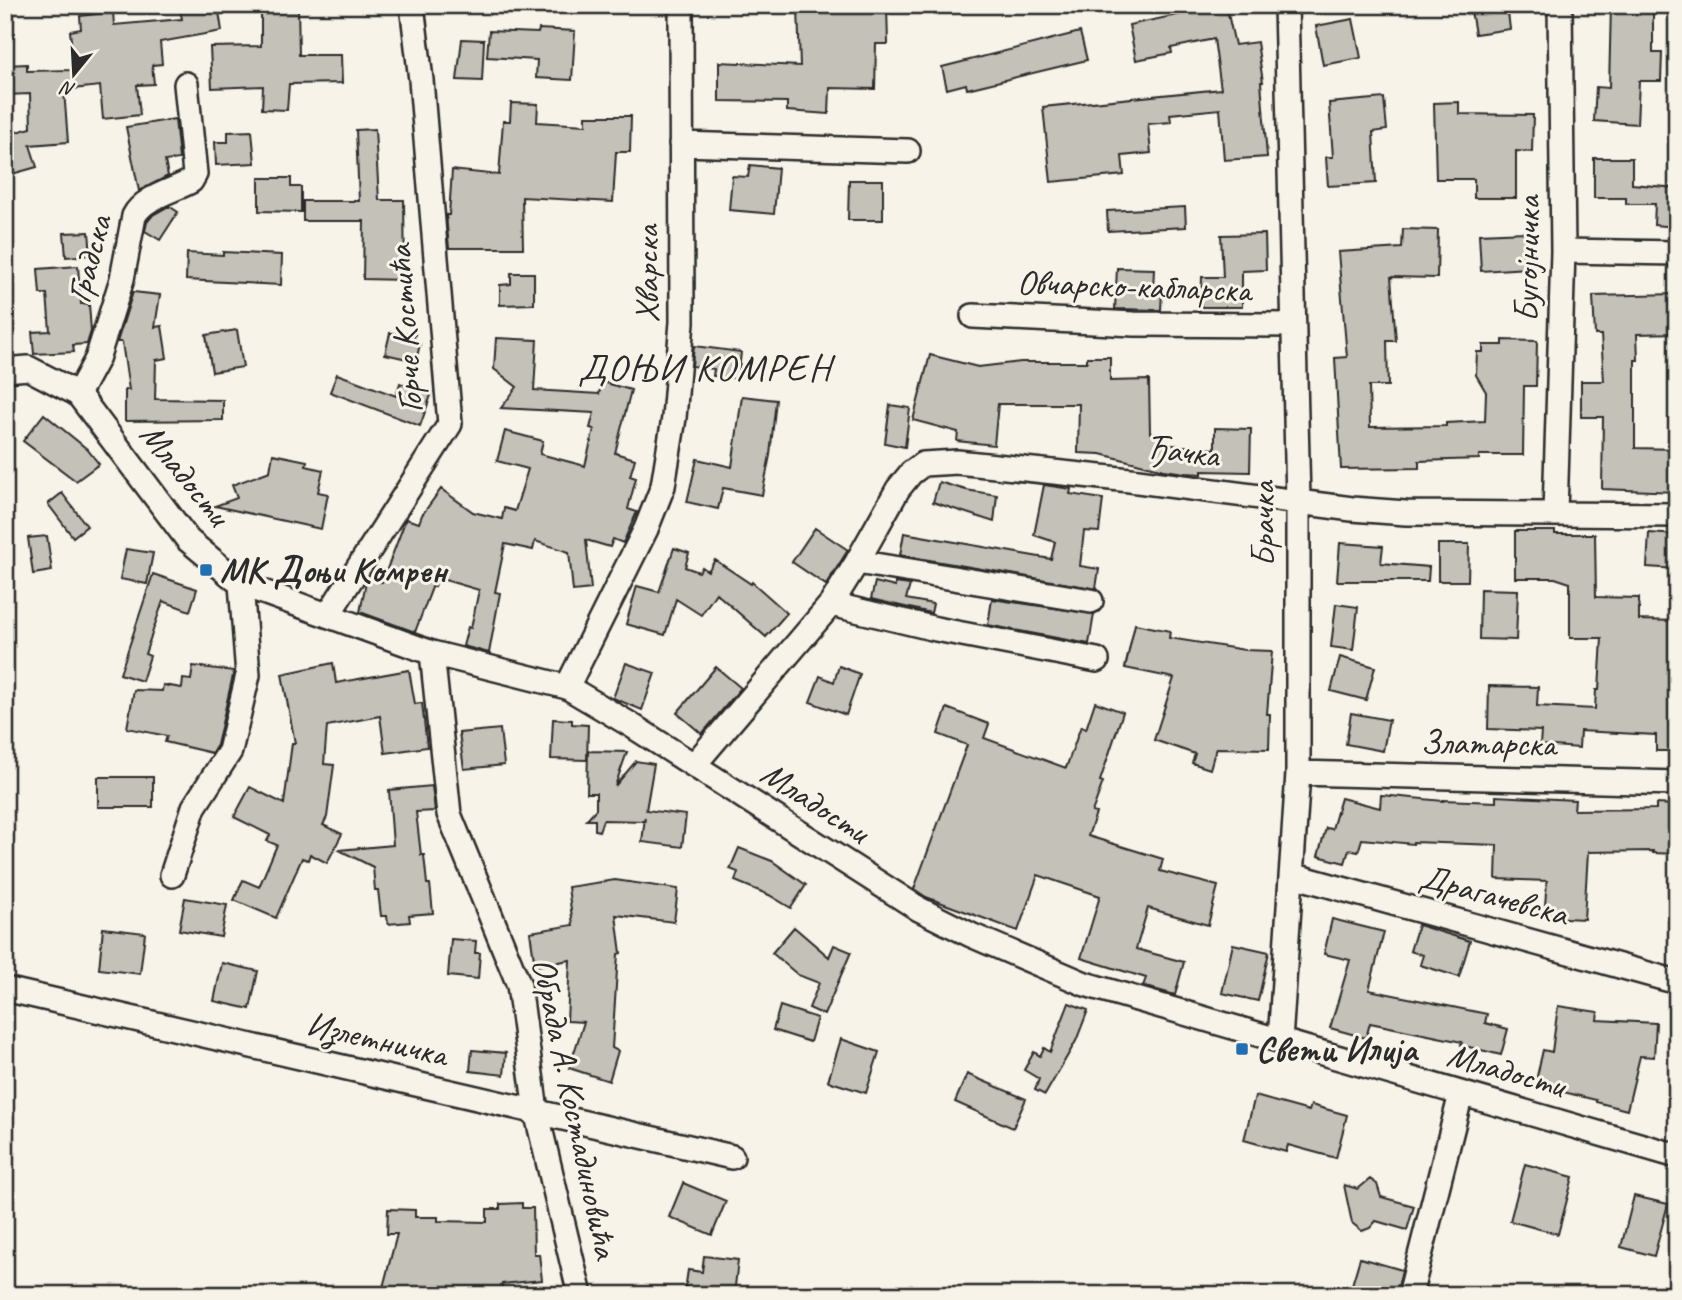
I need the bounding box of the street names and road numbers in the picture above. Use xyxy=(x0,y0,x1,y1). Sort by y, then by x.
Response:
street label: Бугојничка xyxy=(1503,194,1551,322)
street label: Градска xyxy=(56,208,123,308)
street label: Хварска xyxy=(624,223,669,323)
street label: Горче Костића xyxy=(376,241,433,415)
street label: Овчарско-кабларска xyxy=(1016,259,1254,313)
street label: Младости xyxy=(130,413,242,537)
street label: Ђачка xyxy=(1142,424,1224,478)
street label: Брачка xyxy=(1240,479,1285,567)
street label: Златарска xyxy=(1420,719,1559,767)
street label: Младости xyxy=(753,751,880,855)
street label: Драгачевска xyxy=(1415,854,1575,937)
street label: Обрада А. Костадиновића xyxy=(521,954,629,1265)
street label: Излетничка xyxy=(302,1001,454,1078)
street label: Младости xyxy=(1442,1032,1573,1109)

